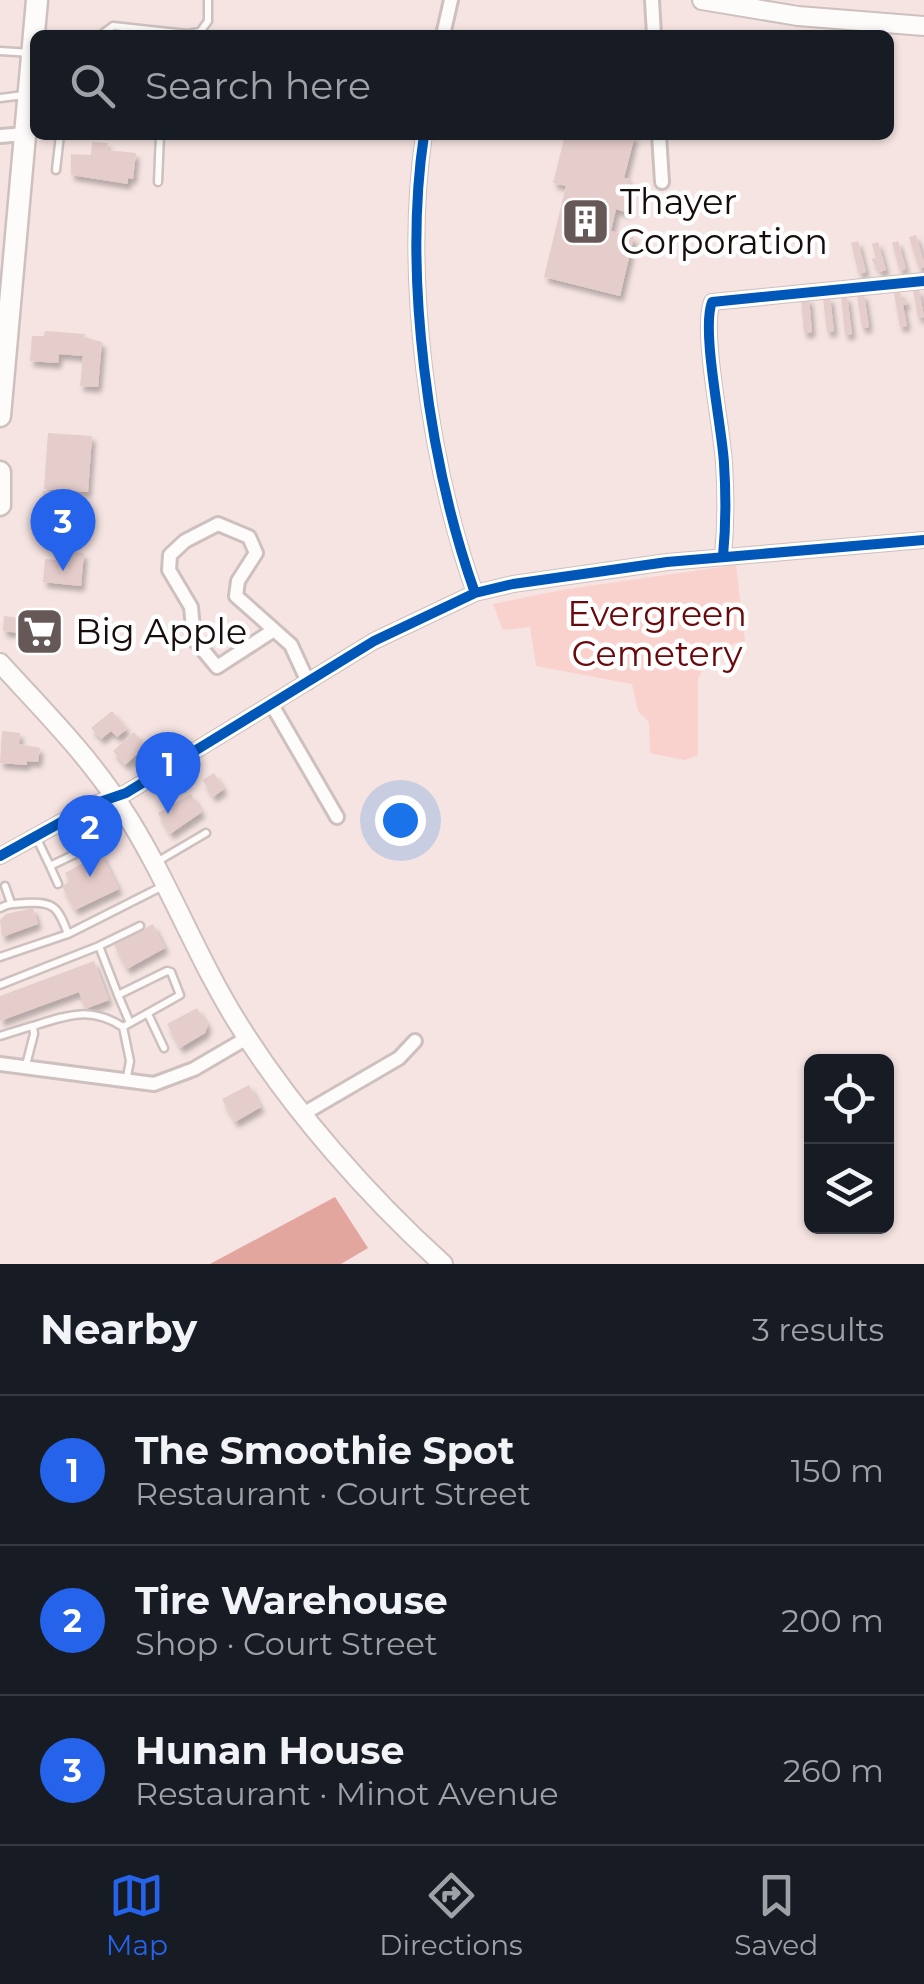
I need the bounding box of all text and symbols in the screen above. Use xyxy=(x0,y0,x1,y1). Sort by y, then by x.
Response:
search box xyxy=(30,30,894,140)
icon: search xyxy=(65,58,120,113)
text: Search here xyxy=(145,62,371,109)
place label: Thayer Corporation xyxy=(620,180,828,263)
building icon: Thayer Corporation xyxy=(559,196,611,248)
pin: 3 xyxy=(30,488,96,571)
park label: Evergreen Cemetery xyxy=(567,592,747,675)
supermarket icon: Big Apple xyxy=(14,606,66,658)
place label: Big Apple xyxy=(75,610,247,653)
pin: 1 xyxy=(136,732,200,814)
pin: 2 xyxy=(58,794,122,877)
your location xyxy=(375,795,426,846)
map controls xyxy=(804,1054,894,1234)
button: locate xyxy=(804,1054,894,1144)
button: layers xyxy=(804,1144,894,1234)
text: Nearby xyxy=(40,1303,197,1355)
text: 3 results xyxy=(752,1310,884,1349)
text: The Smoothie Spot xyxy=(135,1427,515,1474)
text: 1 xyxy=(66,1451,79,1490)
text: 150 m xyxy=(791,1451,884,1490)
text: Restaurant · Court Street xyxy=(135,1474,531,1513)
text: Tire Warehouse xyxy=(135,1577,448,1624)
text: 2 xyxy=(63,1601,82,1640)
text: 200 m xyxy=(781,1601,884,1640)
text: Shop · Court Street xyxy=(135,1624,438,1663)
text: Hunan House xyxy=(135,1727,404,1774)
text: 3 xyxy=(63,1751,82,1790)
text: 260 m xyxy=(783,1751,884,1790)
text: Restaurant · Minot Avenue xyxy=(135,1774,559,1813)
tab: Map xyxy=(106,1868,168,1962)
tab: Directions xyxy=(379,1868,523,1962)
tab: Saved xyxy=(734,1868,818,1962)

